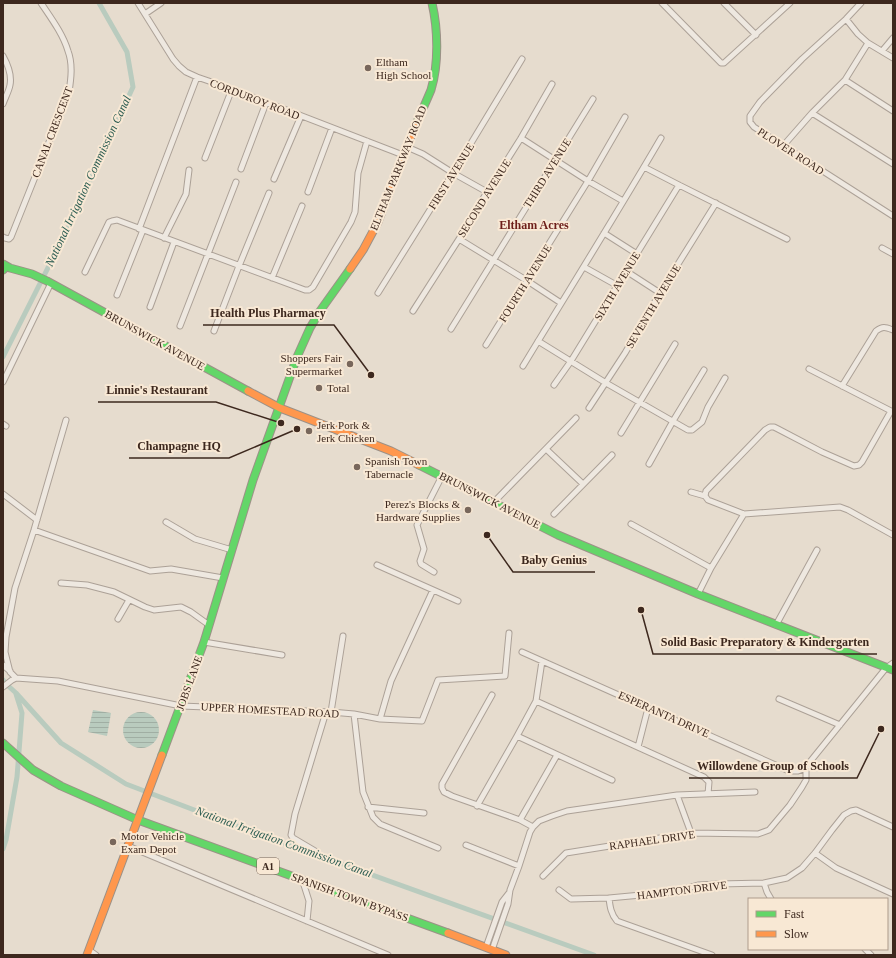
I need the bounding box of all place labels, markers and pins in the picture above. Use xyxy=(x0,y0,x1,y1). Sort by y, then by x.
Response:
place label: Eltham High School xyxy=(376,56,431,81)
marker: Eltham High School xyxy=(363,63,373,73)
callout: Health Plus Pharmacy xyxy=(203,301,334,325)
place label: Shoppers Fair Supermarket xyxy=(281,352,342,377)
marker: Shoppers Fair Supermarket xyxy=(345,359,355,369)
callout: Linnie's Restaurant xyxy=(98,378,216,402)
place label: Total xyxy=(327,382,349,394)
marker: Total xyxy=(314,383,324,393)
place label: Jerk Pork & Jerk Chicken xyxy=(317,419,375,444)
marker: Jerk Pork & Jerk Chicken xyxy=(304,426,314,436)
callout: Champagne HQ xyxy=(129,434,229,458)
place label: Spanish Town Tabernacle xyxy=(365,455,428,480)
marker: Spanish Town Tabernacle xyxy=(352,462,362,472)
place label: Perez's Blocks & Hardware Supplies xyxy=(376,498,460,523)
marker: Perez's Blocks & Hardware Supplies xyxy=(463,505,473,515)
callout: Baby Genius xyxy=(513,548,595,572)
callout: Solid Basic Preparatory & Kindergarten xyxy=(653,630,877,654)
callout: Willowdene Group of Schools xyxy=(689,754,857,778)
place label: Motor Vehicle Exam Depot xyxy=(121,830,184,855)
marker: Motor Vehicle Exam Depot xyxy=(108,837,118,847)

